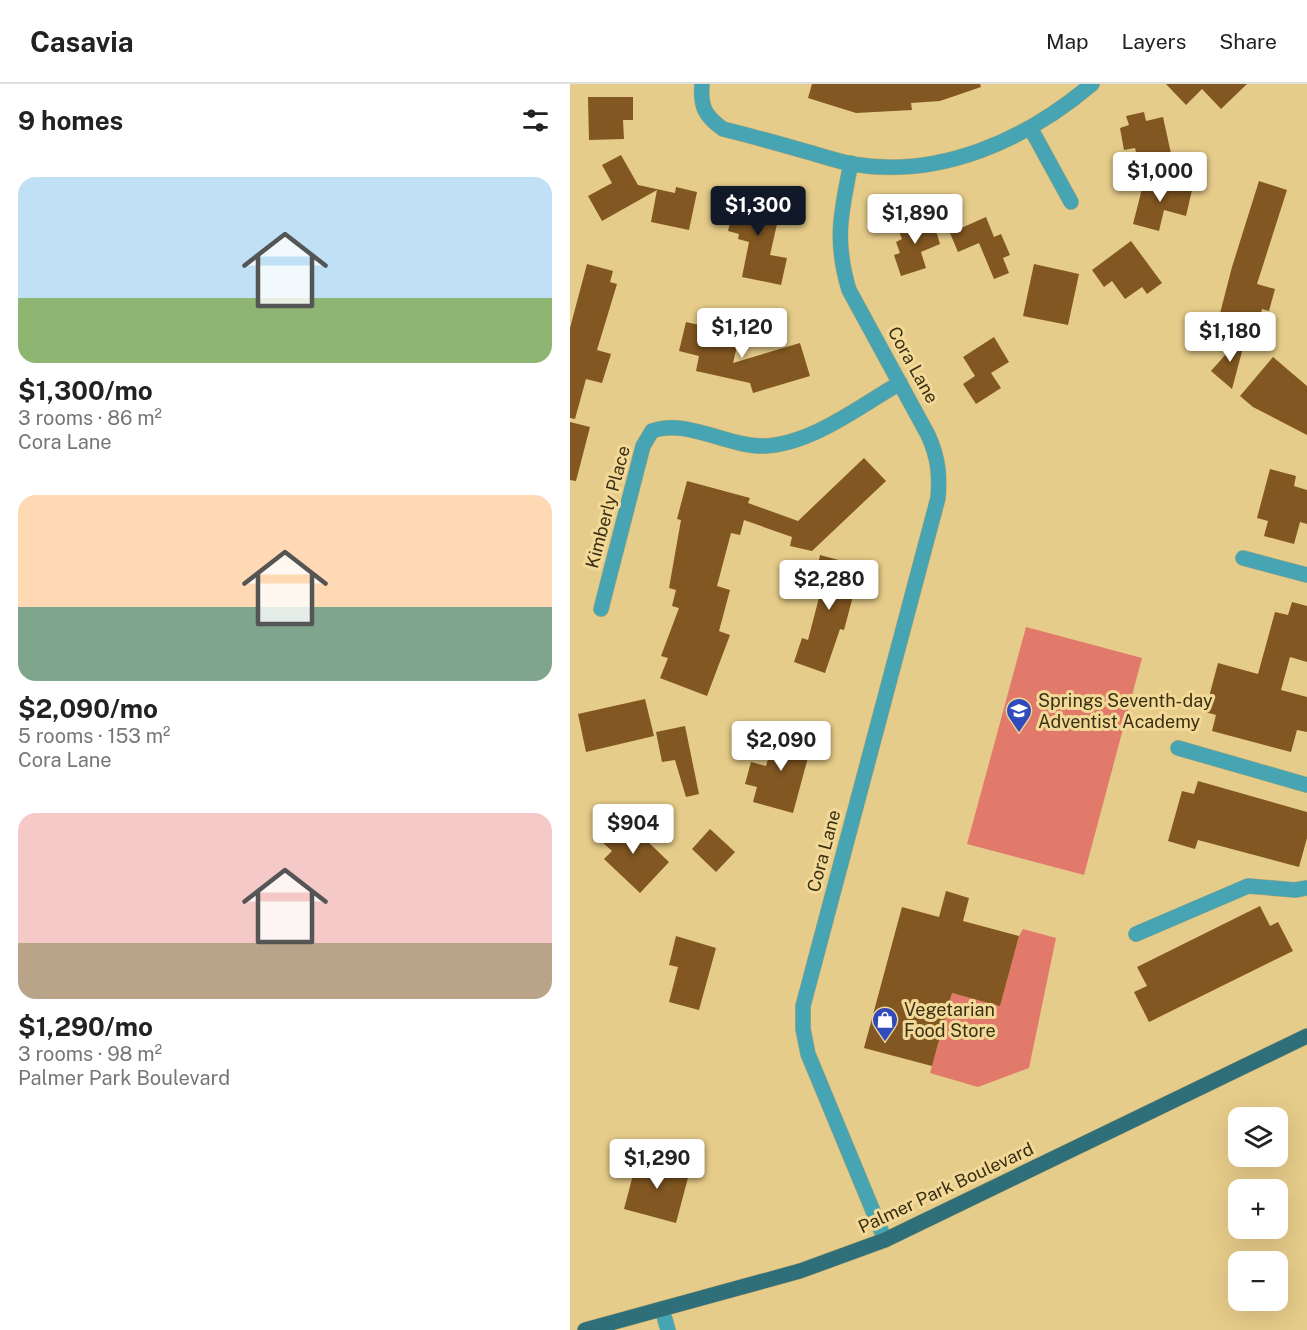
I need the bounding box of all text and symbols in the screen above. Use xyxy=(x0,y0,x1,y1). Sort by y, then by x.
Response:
text: Casavia xyxy=(30,25,134,58)
text: Map xyxy=(1046,29,1089,54)
text: Layers xyxy=(1122,29,1186,54)
text: Share xyxy=(1219,29,1277,54)
icon: filters xyxy=(519,104,552,137)
text: 9 homes xyxy=(18,105,123,136)
pin: $1,000 xyxy=(1111,152,1209,203)
text: $1,000 xyxy=(1127,159,1193,183)
pin: $1,300 xyxy=(709,186,807,237)
text: $1,300 xyxy=(725,193,791,217)
pin: $1,890 xyxy=(866,194,964,245)
text: $1,890 xyxy=(881,201,949,225)
icon: home xyxy=(231,216,339,324)
pin: $1,120 xyxy=(693,308,791,359)
pin: $1,180 xyxy=(1181,312,1279,363)
text: $1,120 xyxy=(711,315,773,339)
text: $1,180 xyxy=(1199,319,1261,343)
street label: Cora Lane xyxy=(884,323,943,407)
text: $1,300/mo xyxy=(18,375,153,406)
text: 3 rooms · 86 m² xyxy=(18,406,162,430)
text: Cora Lane xyxy=(18,430,112,454)
street label: Kimberly Place xyxy=(581,443,634,571)
icon: home xyxy=(231,534,339,642)
pin: $2,280 xyxy=(780,560,878,611)
text: $2,280 xyxy=(793,567,865,591)
place label: Springs Seventh-day Adventist Academy xyxy=(1038,690,1213,732)
text: $2,090/mo xyxy=(18,693,158,724)
school or university icon: Springs Seventh-day Adventist Academy xyxy=(1004,696,1034,734)
pin: $2,090 xyxy=(732,721,830,772)
text: 5 rooms · 153 m² xyxy=(18,724,170,748)
text: $2,090 xyxy=(746,728,816,752)
text: Cora Lane xyxy=(18,748,112,772)
pin: $904 xyxy=(597,804,669,855)
street label: Cora Lane xyxy=(802,807,845,894)
text: $904 xyxy=(607,811,659,835)
icon: home xyxy=(231,852,339,960)
place label: Vegetarian Food Store xyxy=(904,999,996,1041)
shop icon: Vegetarian Food Store xyxy=(870,1005,900,1043)
text: $1,290/mo xyxy=(18,1011,153,1042)
text: 3 rooms · 98 m² xyxy=(18,1042,162,1066)
text: Palmer Park Boulevard xyxy=(18,1066,230,1090)
map controls xyxy=(1228,1107,1288,1311)
button: layers xyxy=(1228,1107,1288,1167)
street label: Palmer Park Boulevard xyxy=(855,1138,1037,1237)
pin: $1,290 xyxy=(608,1139,706,1190)
text: $1,290 xyxy=(624,1146,690,1170)
button: + xyxy=(1228,1179,1288,1239)
button: − xyxy=(1228,1251,1288,1311)

